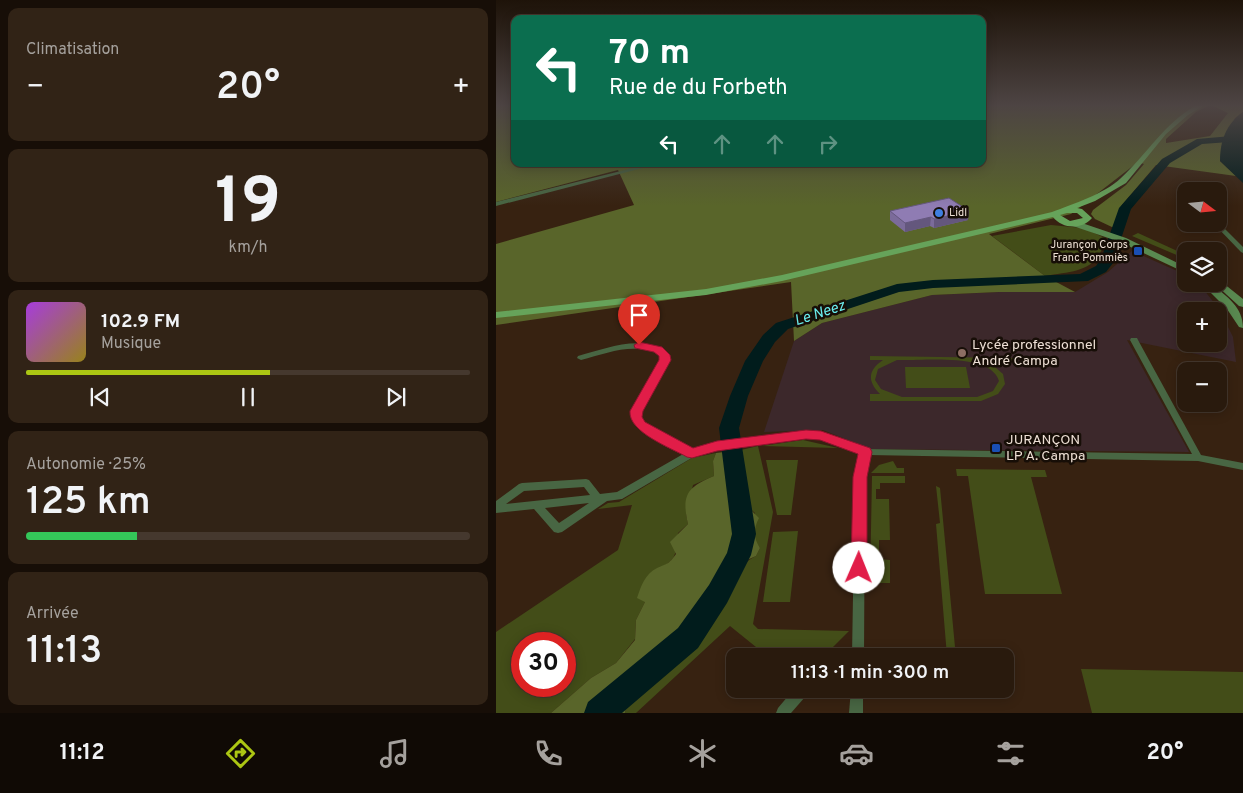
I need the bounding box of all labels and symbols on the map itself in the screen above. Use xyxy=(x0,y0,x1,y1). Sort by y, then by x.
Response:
north arrow xyxy=(1177,182,1227,232)
place label: Lidl xyxy=(949,206,967,220)
marker: Lidl xyxy=(933,207,945,219)
place label: Jurançon Corps Franc Pommiès xyxy=(1050,238,1128,265)
marker: Jurançon Corps Franc Pommiès xyxy=(1132,245,1144,257)
pin xyxy=(618,294,660,345)
water label: Le Neez xyxy=(792,297,848,331)
place label: Lycée professionnel André Campa xyxy=(972,337,1096,370)
marker: Lycée professionnel André Campa xyxy=(956,347,968,359)
place label: JURANÇON LP A. Campa xyxy=(1006,432,1085,465)
marker: JURANÇON LP A. Campa xyxy=(990,442,1002,454)
position arrow xyxy=(832,541,884,593)
speed limit sign: 30 xyxy=(511,632,576,697)

